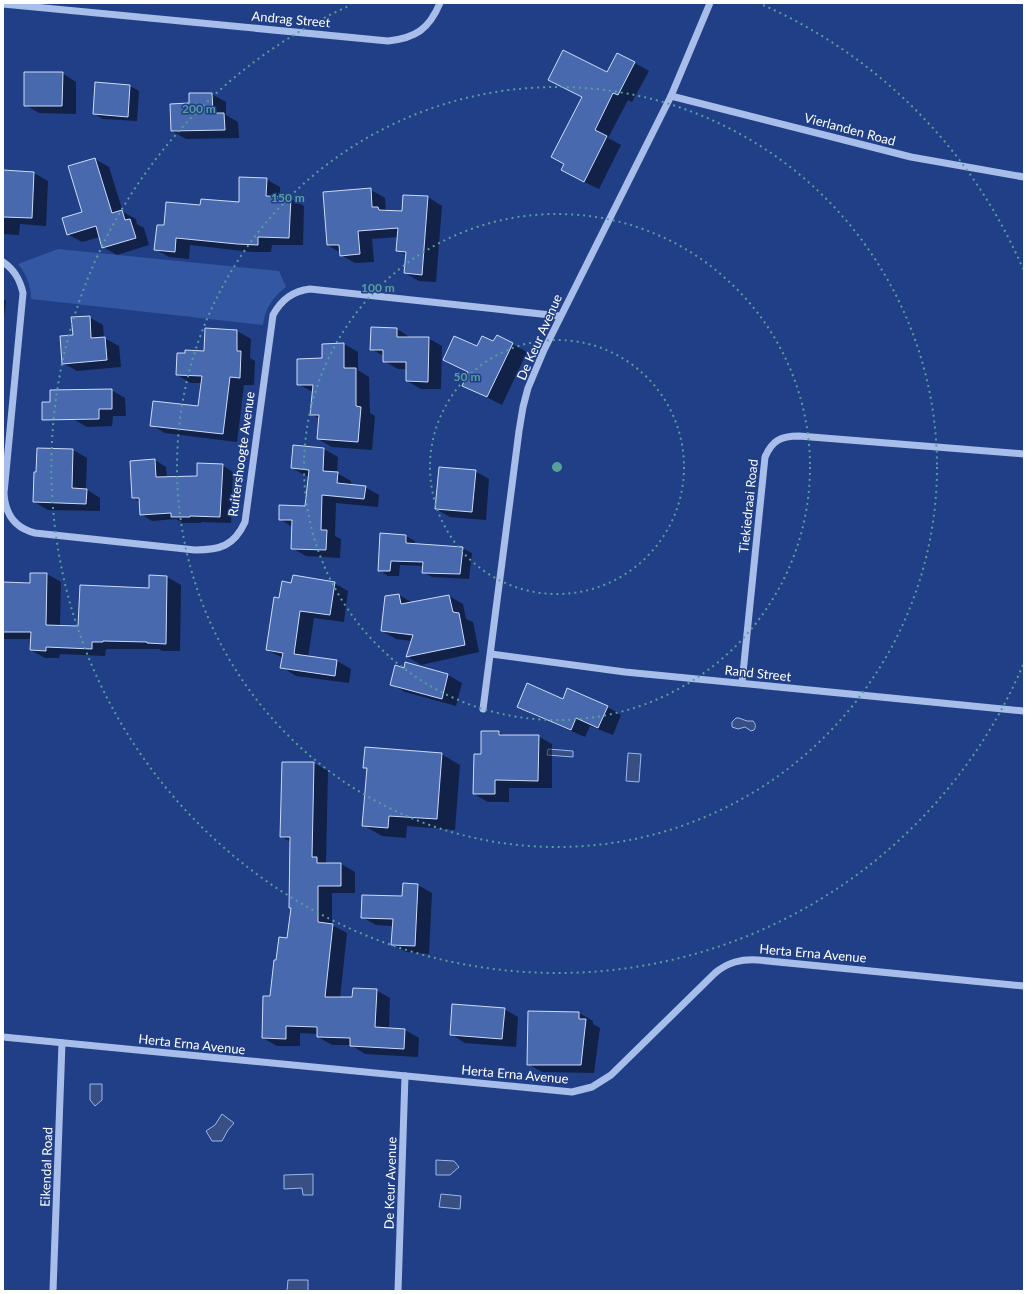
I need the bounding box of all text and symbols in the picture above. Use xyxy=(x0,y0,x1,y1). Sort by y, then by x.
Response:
street label: Andrag Street xyxy=(251,8,331,30)
text: 200 m xyxy=(182,101,216,116)
street label: Vierlanden Road xyxy=(803,109,897,149)
text: 150 m xyxy=(271,190,305,205)
text: 100 m xyxy=(361,280,395,295)
street label: De Keur Avenue xyxy=(513,291,565,383)
text: 50 m xyxy=(454,369,480,384)
street label: Ruitershoogte Avenue xyxy=(224,390,258,518)
street label: Tiekiedraai Road xyxy=(735,458,761,554)
centre of rings xyxy=(550,460,564,474)
street label: Rand Street xyxy=(724,662,792,684)
street label: Herta Erna Avenue xyxy=(759,940,867,966)
street label: Herta Erna Avenue xyxy=(138,1030,246,1058)
street label: Herta Erna Avenue xyxy=(461,1061,569,1087)
street label: Eikendal Road xyxy=(37,1127,55,1207)
street label: De Keur Avenue xyxy=(380,1136,400,1230)

